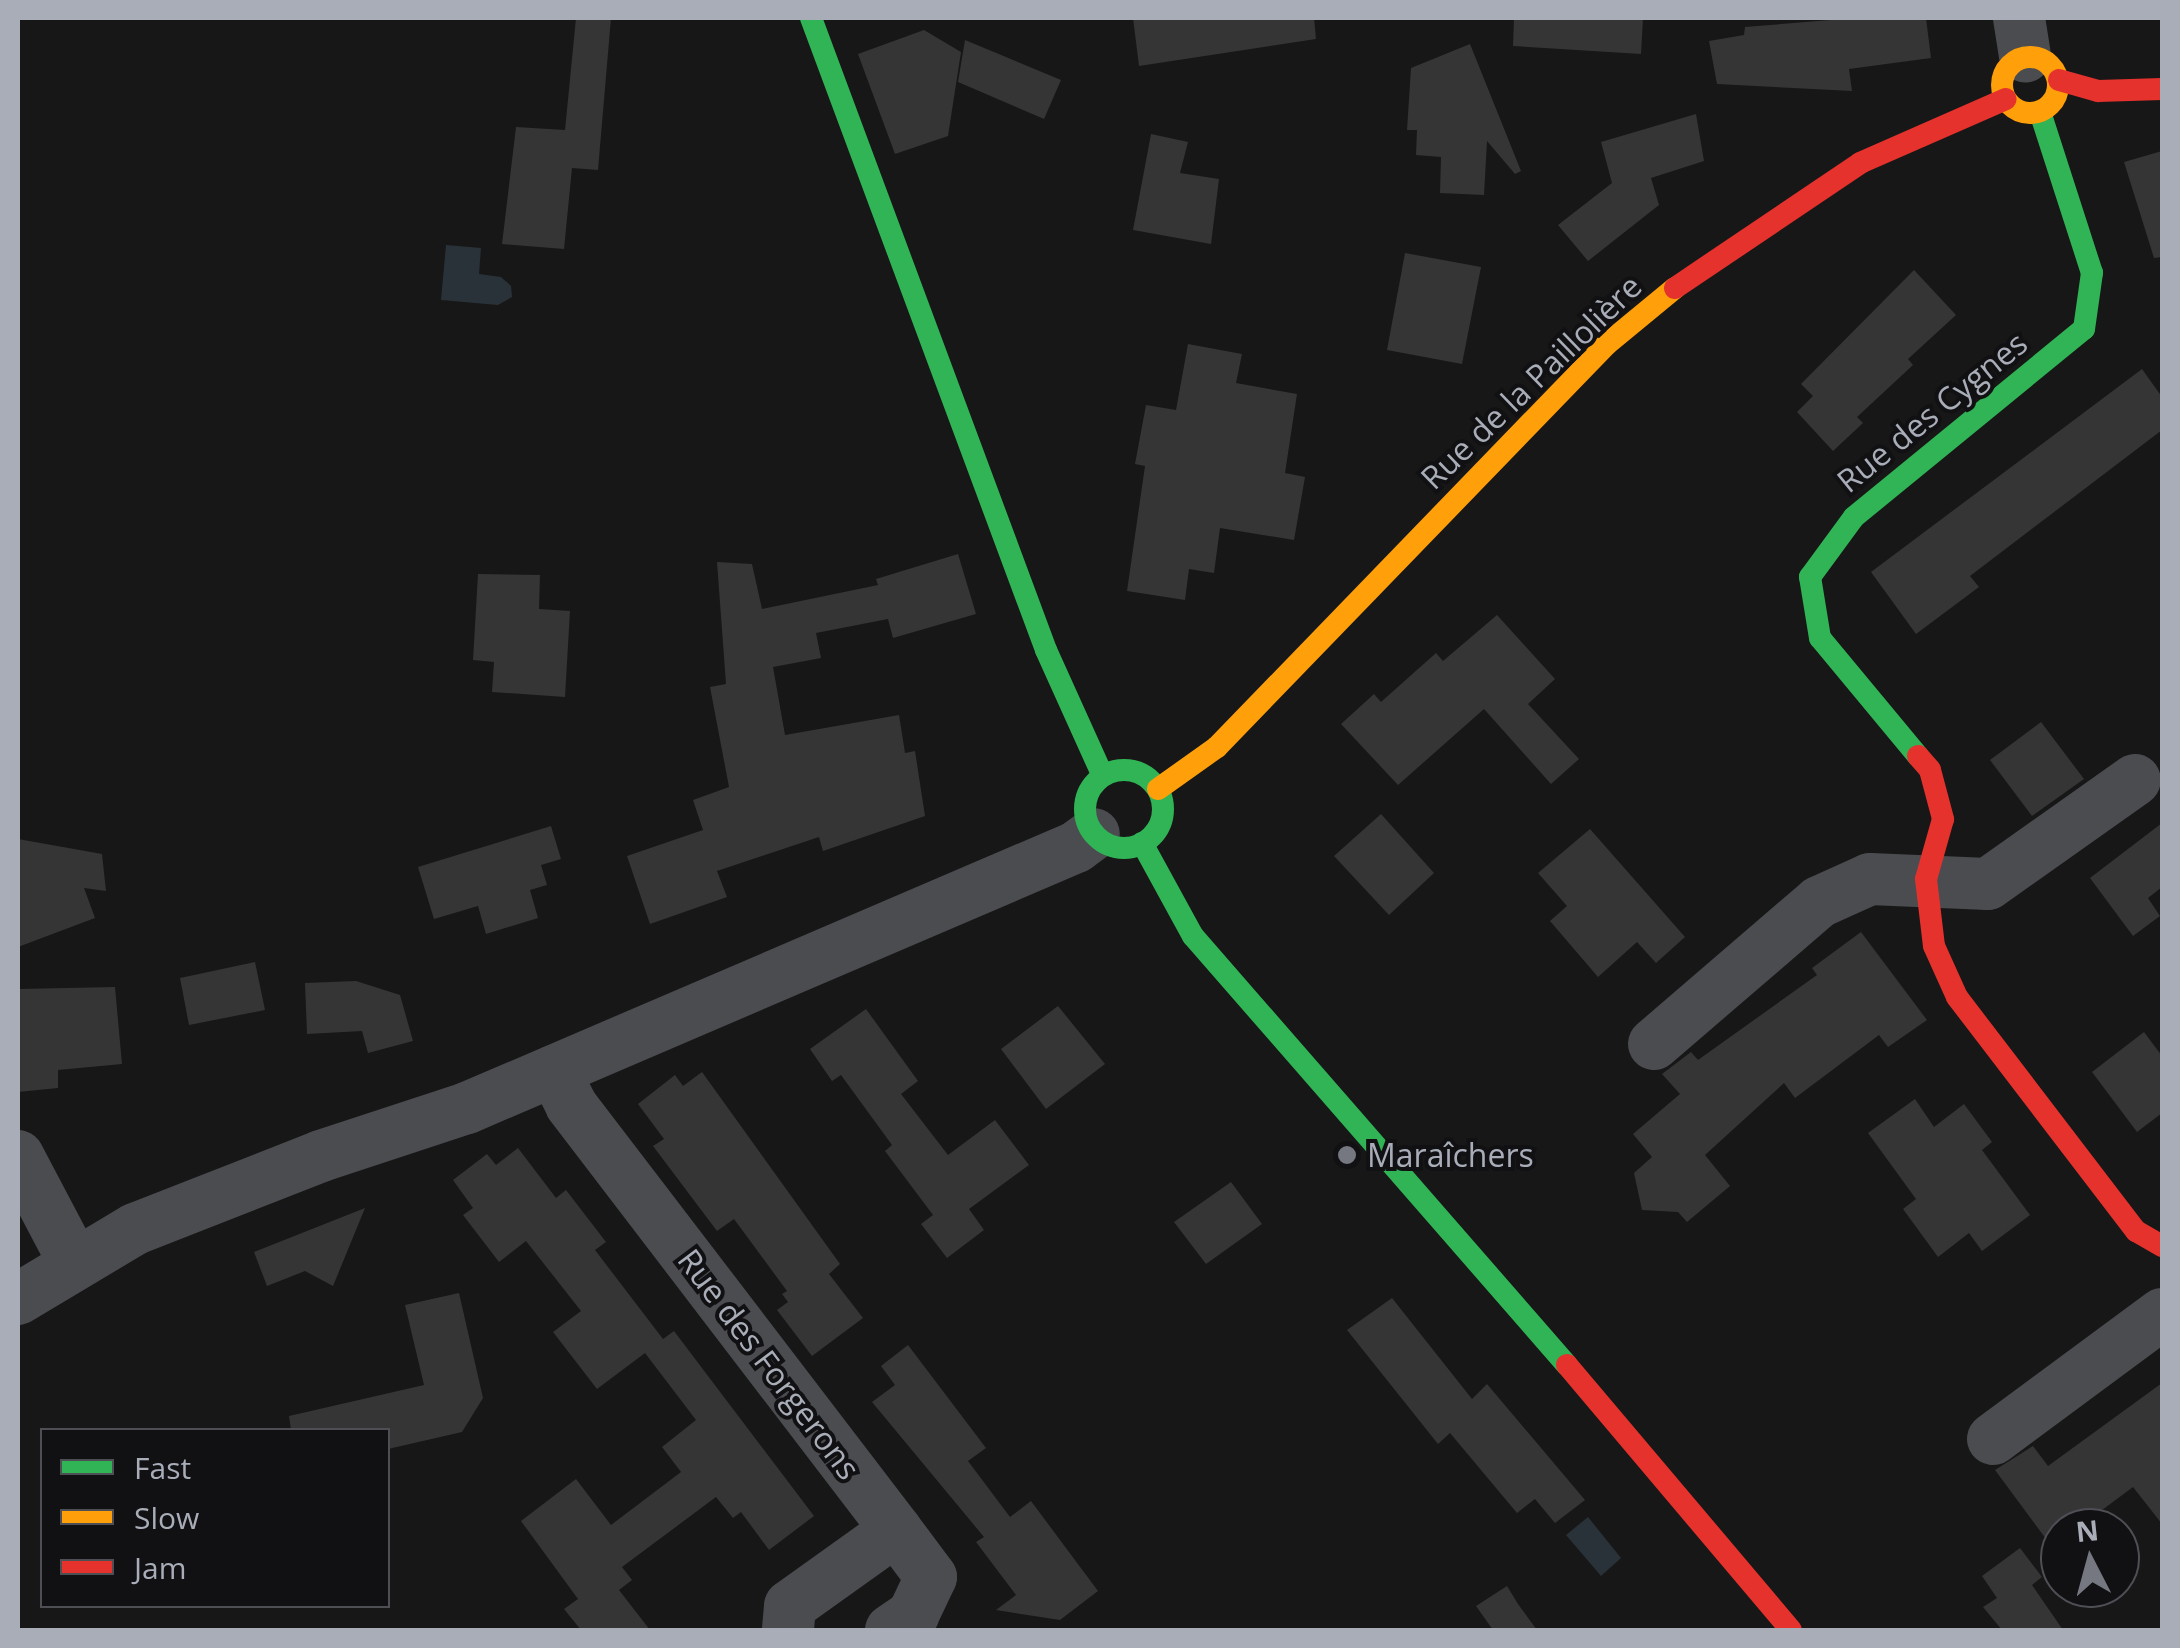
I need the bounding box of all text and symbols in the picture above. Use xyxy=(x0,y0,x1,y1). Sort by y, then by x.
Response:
street label: Rue de la Paillolière xyxy=(1413,267,1649,497)
street label: Rue des Cygnes xyxy=(1829,324,2035,500)
place label: Maraîchers xyxy=(1367,1136,1534,1174)
marker: Maraîchers xyxy=(1336,1144,1358,1166)
street label: Rue des Forgerons xyxy=(670,1241,868,1487)
legend xyxy=(40,1428,390,1608)
text: Fast xyxy=(134,1447,191,1488)
text: Slow xyxy=(134,1497,199,1538)
north arrow xyxy=(2040,1508,2140,1608)
text: N xyxy=(2074,1510,2100,1550)
text: Jam xyxy=(134,1547,187,1588)

